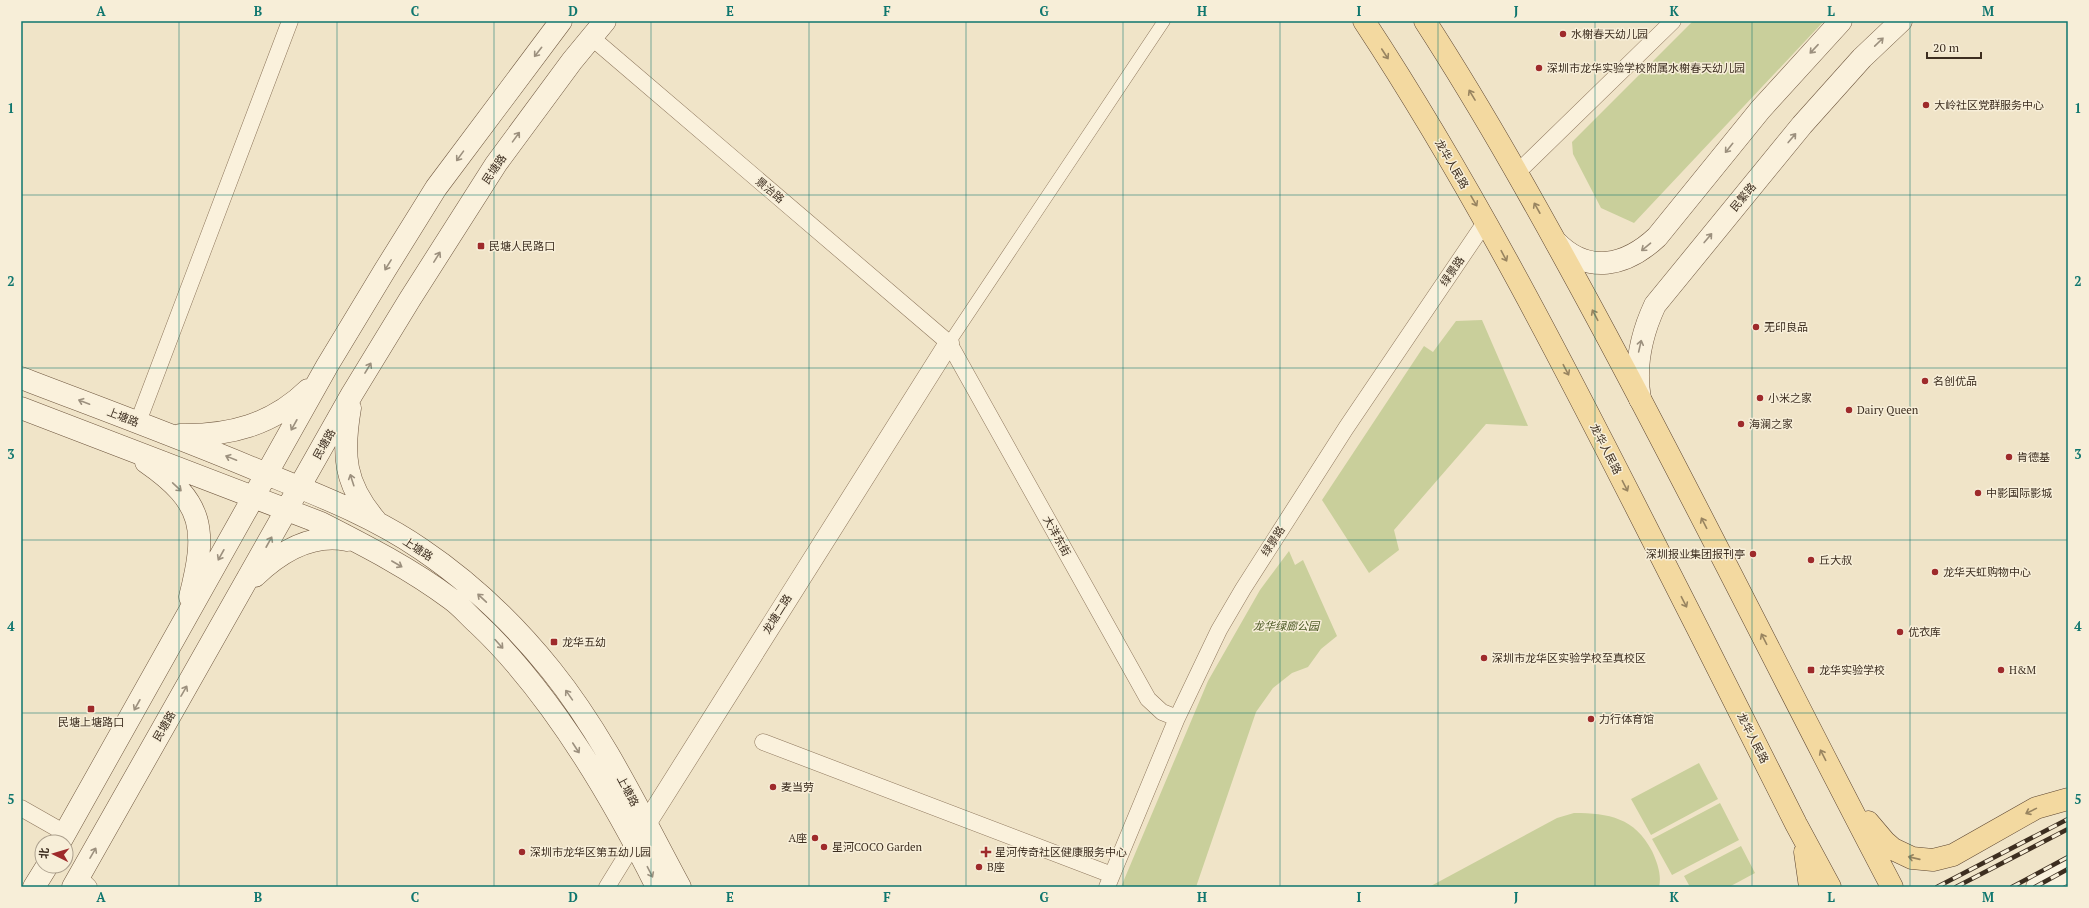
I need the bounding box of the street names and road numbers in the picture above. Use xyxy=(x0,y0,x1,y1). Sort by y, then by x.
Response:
street label: 龙华人民路 xyxy=(1432,137,1472,191)
street label: 民塘路 xyxy=(479,151,509,187)
street label: 景治路 xyxy=(753,174,787,206)
street label: 民繁路 xyxy=(1727,180,1759,214)
street label: 绿景路 xyxy=(1437,253,1467,289)
street label: 上塘路 xyxy=(105,405,141,429)
street label: 龙华人民路 xyxy=(1587,421,1625,477)
street label: 民塘路 xyxy=(310,426,338,462)
street label: 大洋东街 xyxy=(1040,513,1074,559)
street label: 绿景路 xyxy=(1258,523,1288,559)
street label: 上塘路 xyxy=(400,534,436,564)
street label: 龙塘二路 xyxy=(759,592,795,636)
street label: 民塘路 xyxy=(150,708,178,744)
street label: 龙华人民路 xyxy=(1734,710,1772,766)
street label: 上塘路 xyxy=(614,773,642,809)

